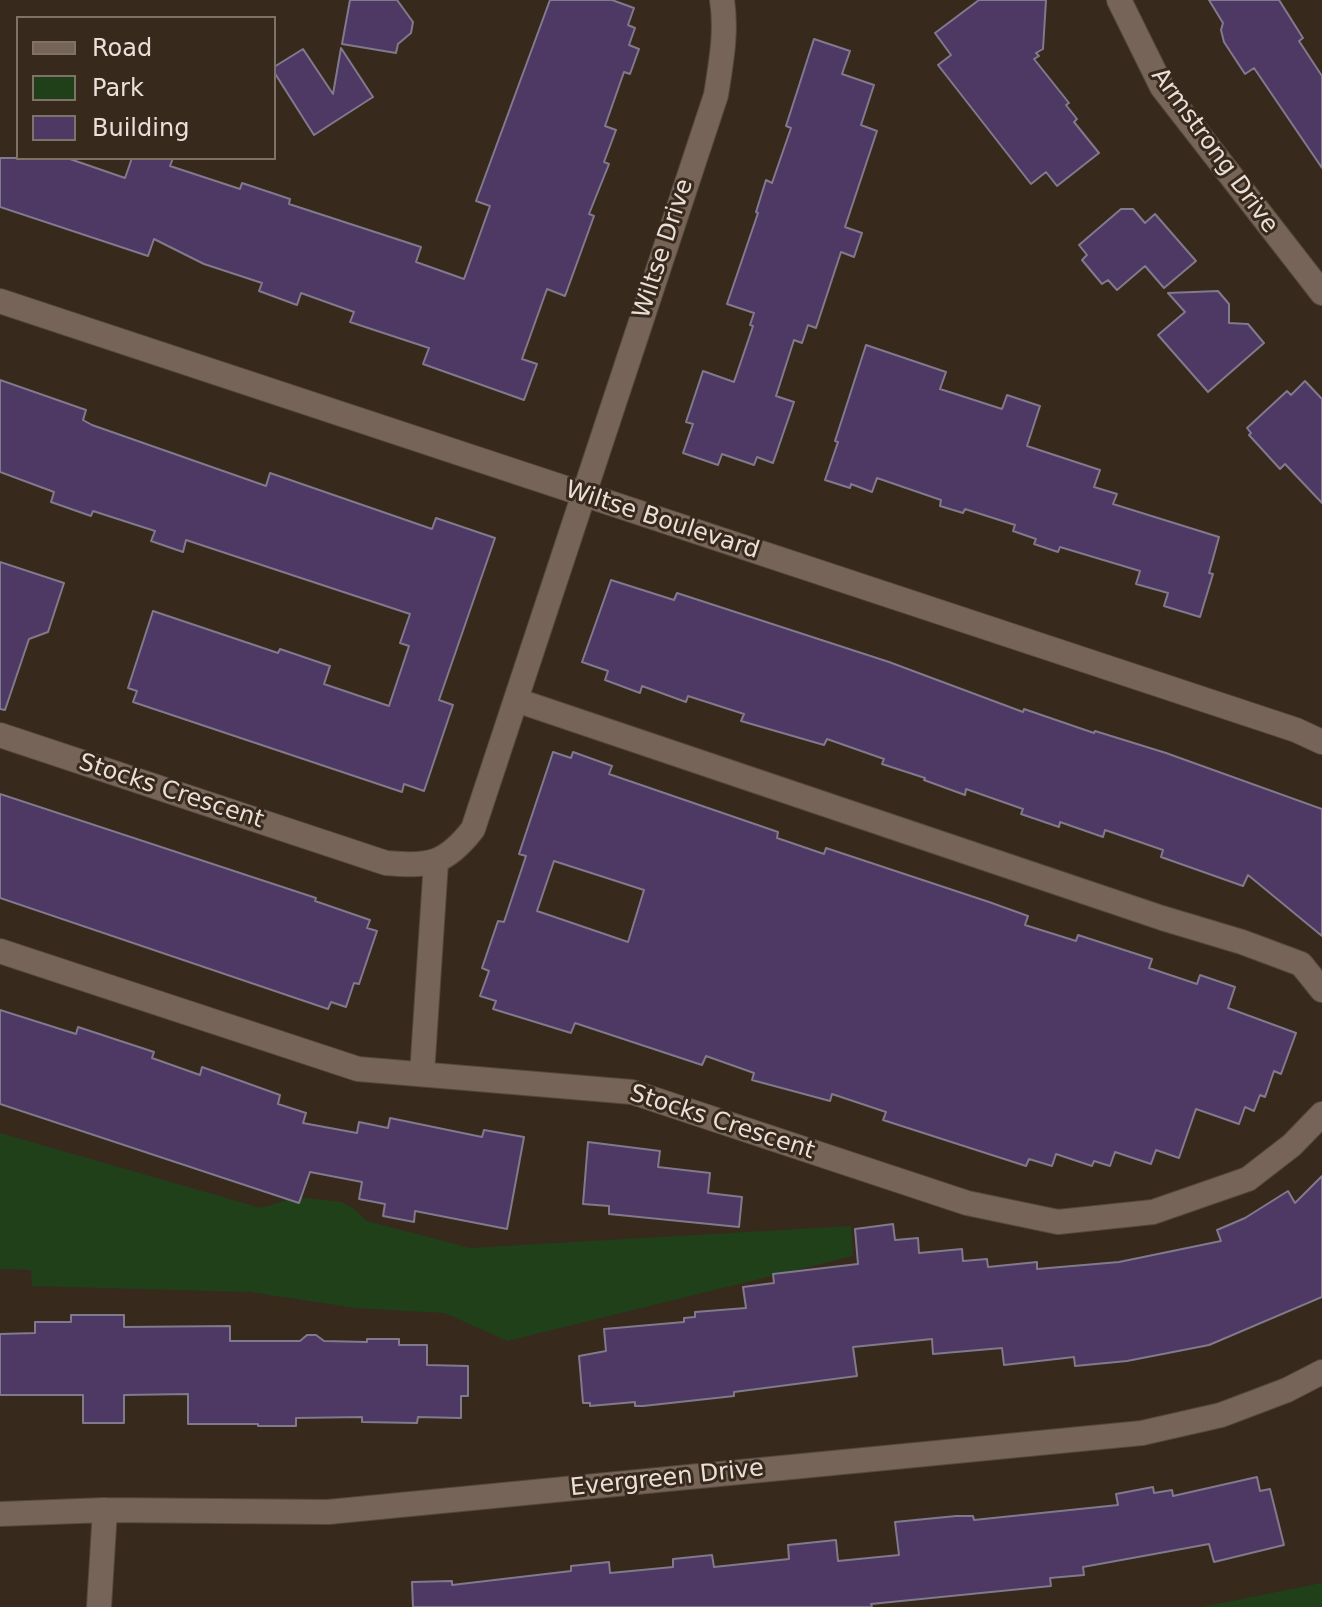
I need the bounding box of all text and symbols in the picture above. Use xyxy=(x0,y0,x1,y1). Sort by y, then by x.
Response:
legend xyxy=(16,16,276,160)
text: Road xyxy=(92,34,152,62)
street label: Armstrong Drive xyxy=(1144,63,1284,239)
text: Park xyxy=(92,74,144,102)
text: Building xyxy=(92,114,189,142)
street label: Wiltse Drive xyxy=(628,176,700,322)
street label: Wiltse Boulevard xyxy=(561,476,763,566)
street label: Stocks Crescent xyxy=(75,749,267,835)
street label: Stocks Crescent xyxy=(626,1080,818,1166)
street label: Evergreen Drive xyxy=(569,1455,765,1503)

